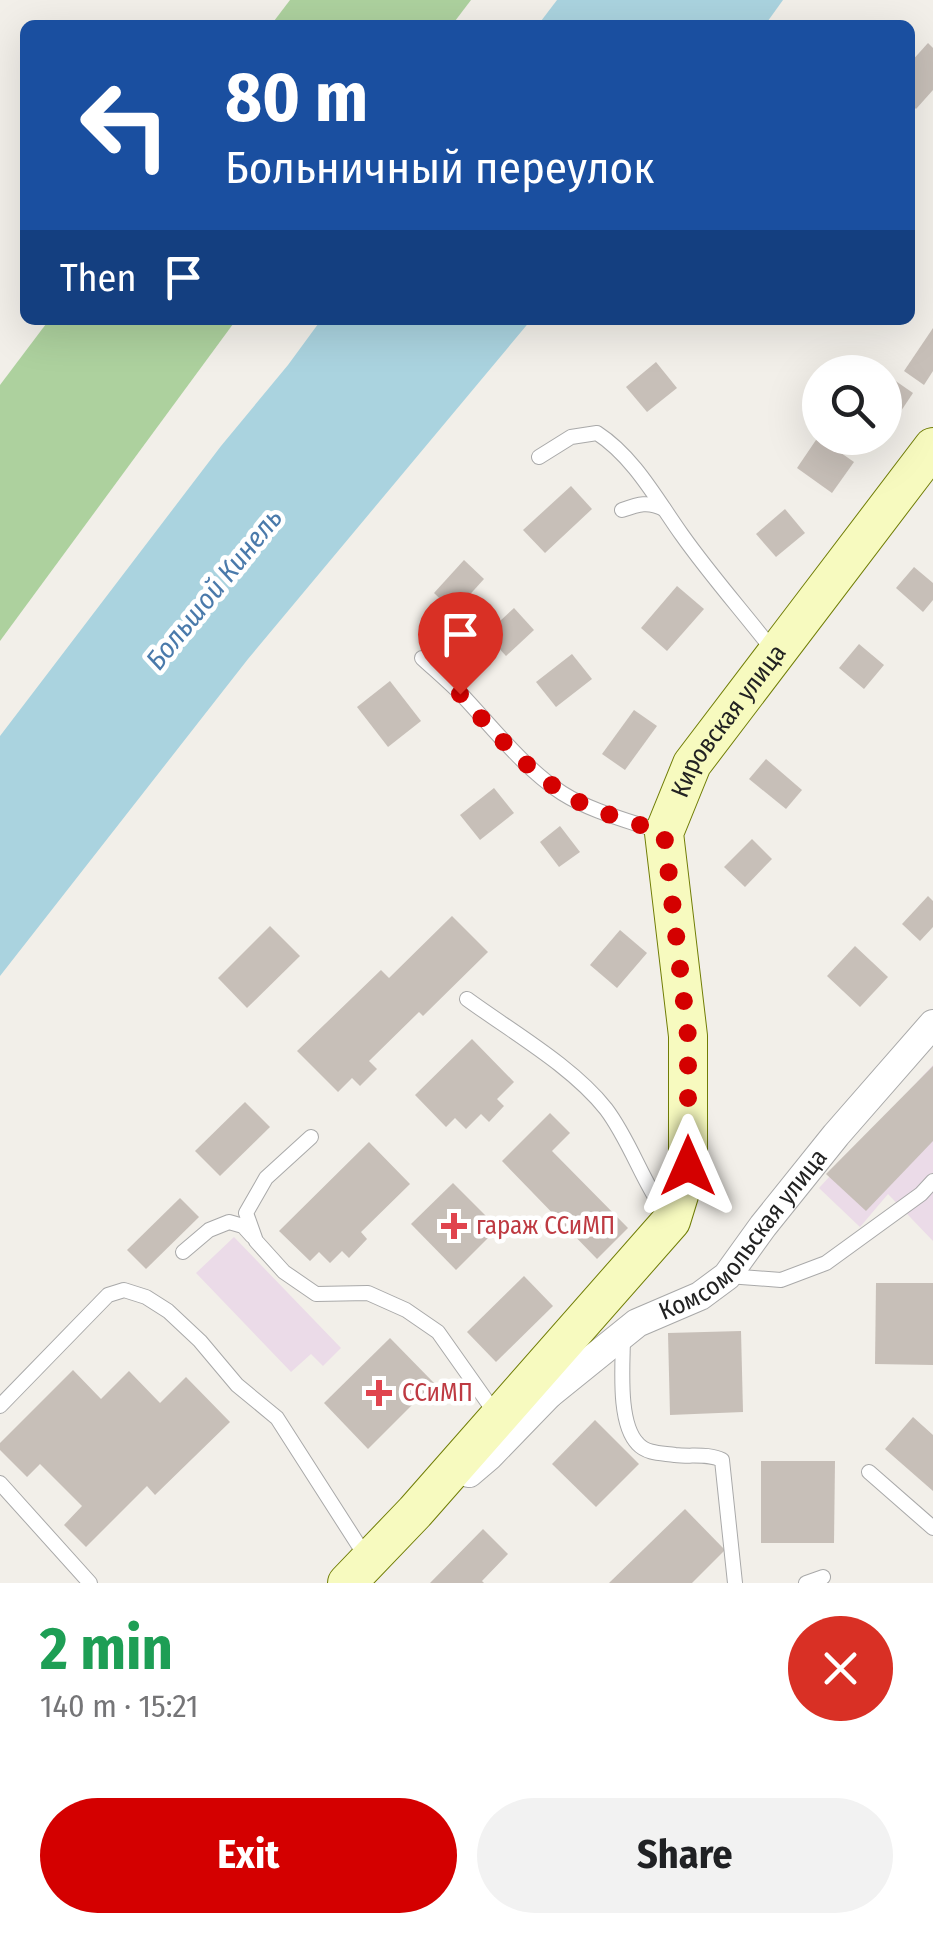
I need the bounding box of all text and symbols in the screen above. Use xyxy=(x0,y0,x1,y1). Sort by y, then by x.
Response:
text: 80 m xyxy=(225,56,368,140)
icon: left xyxy=(60,60,190,190)
text: Больничный переулок xyxy=(225,141,654,195)
icon: arrive xyxy=(156,250,211,305)
text: Then xyxy=(60,255,136,301)
map controls xyxy=(802,355,902,455)
button: search xyxy=(802,355,902,455)
water label: Большой Кинель xyxy=(139,502,289,676)
pin xyxy=(418,592,503,695)
icon: arrive xyxy=(433,607,488,662)
street label: Кировская улица xyxy=(665,639,792,802)
position arrow xyxy=(636,1114,740,1218)
street label: Комсомольская улица xyxy=(655,1143,834,1327)
place label: гараж ССиМП xyxy=(476,1211,615,1241)
marker: гараж ССиМП xyxy=(441,1213,467,1239)
place label: ССиМП xyxy=(402,1378,473,1408)
marker: ССиМП xyxy=(366,1380,392,1406)
text: 2 min xyxy=(40,1613,173,1685)
button: close xyxy=(788,1616,893,1721)
text: 140 m · 15:21 xyxy=(40,1687,198,1725)
button: Exit xyxy=(40,1798,457,1913)
button: Share xyxy=(477,1798,893,1913)

